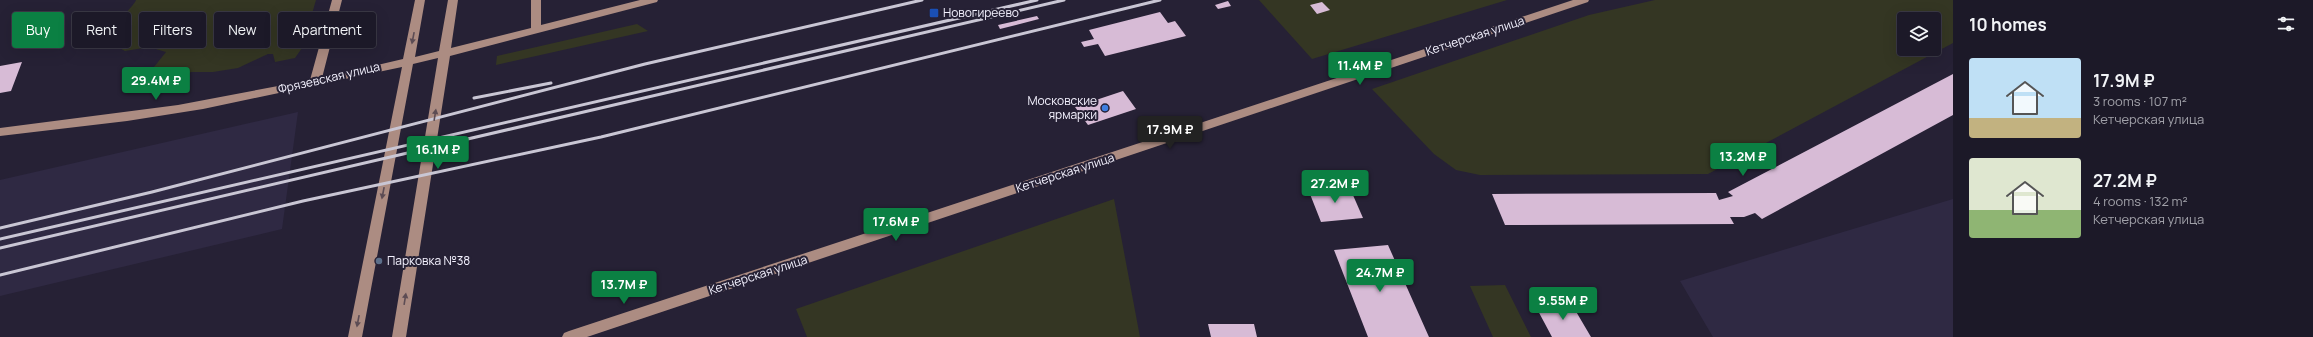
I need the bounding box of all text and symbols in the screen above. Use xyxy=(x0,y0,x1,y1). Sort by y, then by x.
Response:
place label: Новогиреево xyxy=(943,4,1019,21)
marker: Новогиреево xyxy=(928,7,940,19)
chip: Buy xyxy=(12,12,64,48)
chip: Rent xyxy=(72,12,131,48)
chip: Filters xyxy=(139,12,206,48)
chip: New xyxy=(214,12,270,48)
chip: Apartment xyxy=(278,12,376,48)
street label: Кетчерская улица xyxy=(1423,12,1526,59)
map controls xyxy=(1897,12,1941,56)
button: layers xyxy=(1897,12,1941,56)
text: 10 homes xyxy=(1969,13,2047,36)
icon: filters xyxy=(2275,13,2297,35)
one-way arrow xyxy=(409,32,415,44)
pin: 11.4M ₽ xyxy=(1323,52,1397,86)
text: 11.4M ₽ xyxy=(1337,56,1383,74)
street label: Фрязевская улица xyxy=(276,58,381,97)
pin: 29.4M ₽ xyxy=(119,67,193,101)
text: 17.9M ₽ xyxy=(2093,69,2155,92)
text: 29.4M ₽ xyxy=(131,71,181,89)
icon: home xyxy=(2001,74,2049,122)
place label: Московские ярмарки xyxy=(1027,92,1097,123)
text: 3 rooms · 107 m² xyxy=(2093,92,2187,110)
marker: Московские ярмарки xyxy=(1100,103,1110,113)
one-way arrow xyxy=(432,109,438,121)
text: Кетчерская улица xyxy=(2093,110,2204,128)
pin: 17.9M ₽ xyxy=(1133,116,1207,150)
text: 17.9M ₽ xyxy=(1146,120,1194,138)
pin: 16.1M ₽ xyxy=(401,136,475,170)
text: 16.1M ₽ xyxy=(416,140,460,158)
pin: 13.2M ₽ xyxy=(1706,143,1780,177)
text: 13.2M ₽ xyxy=(1719,147,1767,165)
street label: Кетчерская улица xyxy=(1013,149,1116,196)
text: 27.2M ₽ xyxy=(2093,169,2157,192)
pin: 27.2M ₽ xyxy=(1298,170,1372,204)
text: 27.2M ₽ xyxy=(1311,174,1359,192)
icon: home xyxy=(2001,174,2049,222)
one-way arrow xyxy=(379,187,385,200)
text: 4 rooms · 132 m² xyxy=(2093,192,2188,210)
pin: 17.6M ₽ xyxy=(859,208,933,242)
text: Кетчерская улица xyxy=(2093,210,2204,228)
text: 17.6M ₽ xyxy=(872,212,920,230)
street label: Кетчерская улица xyxy=(706,251,809,298)
place label: Парковка №38 xyxy=(387,252,470,269)
marker: Парковка №38 xyxy=(374,256,384,266)
pin: 24.7M ₽ xyxy=(1343,259,1417,293)
text: 24.7M ₽ xyxy=(1356,263,1404,281)
pin: 13.7M ₽ xyxy=(587,271,661,305)
text: 13.7M ₽ xyxy=(601,275,647,293)
pin: 9.55M ₽ xyxy=(1526,287,1600,321)
text: 9.55M ₽ xyxy=(1538,291,1588,309)
one-way arrow xyxy=(402,292,408,305)
one-way arrow xyxy=(355,315,361,327)

